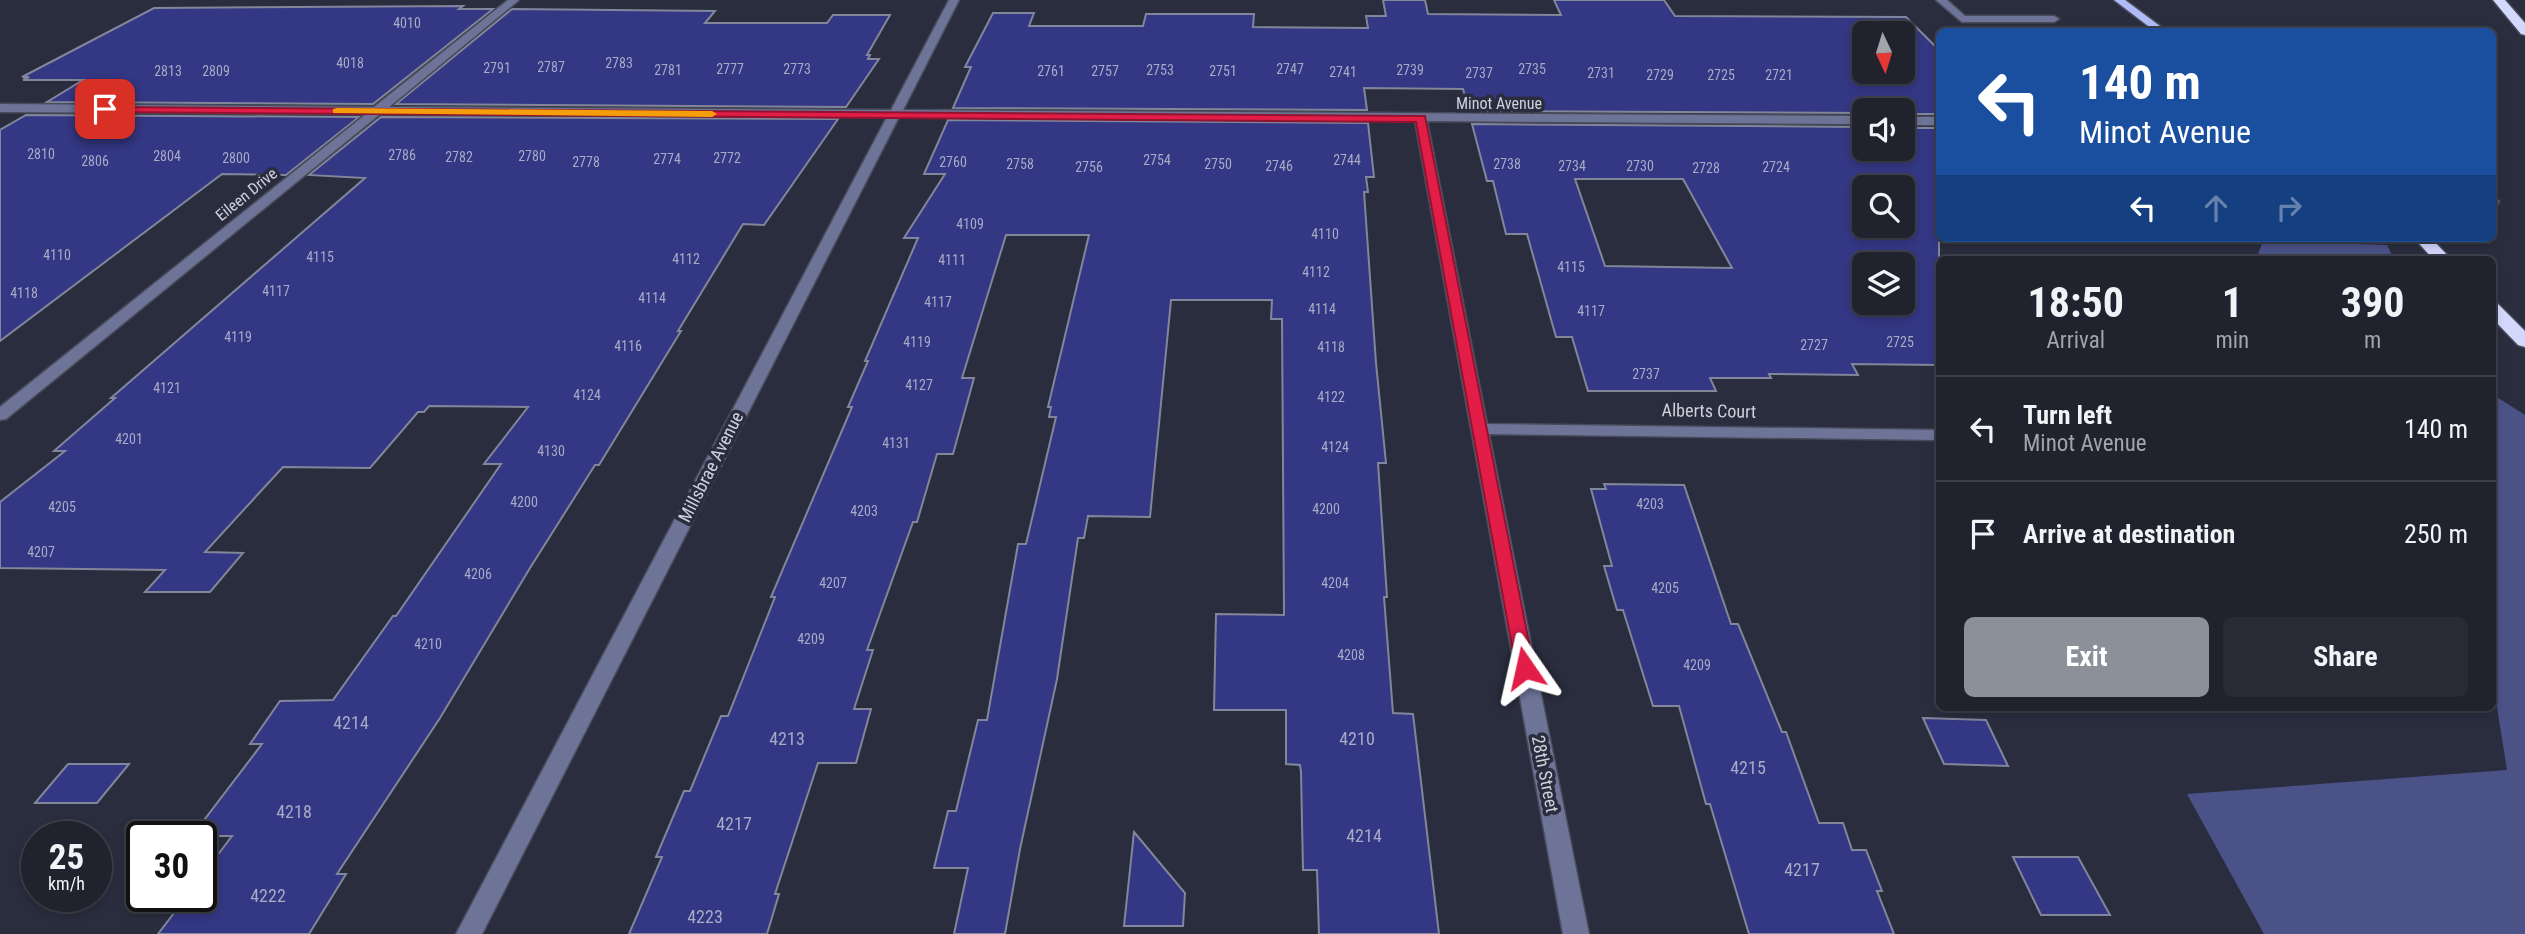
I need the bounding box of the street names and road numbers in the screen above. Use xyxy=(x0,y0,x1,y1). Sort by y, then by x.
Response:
street label: Minot Avenue xyxy=(1456,94,1542,113)
street label: Eileen Drive xyxy=(212,164,281,225)
street label: Alberts Court xyxy=(1662,399,1756,422)
street label: Millsbrae Avenue xyxy=(674,408,747,526)
street label: 28th Street xyxy=(1528,734,1563,814)

